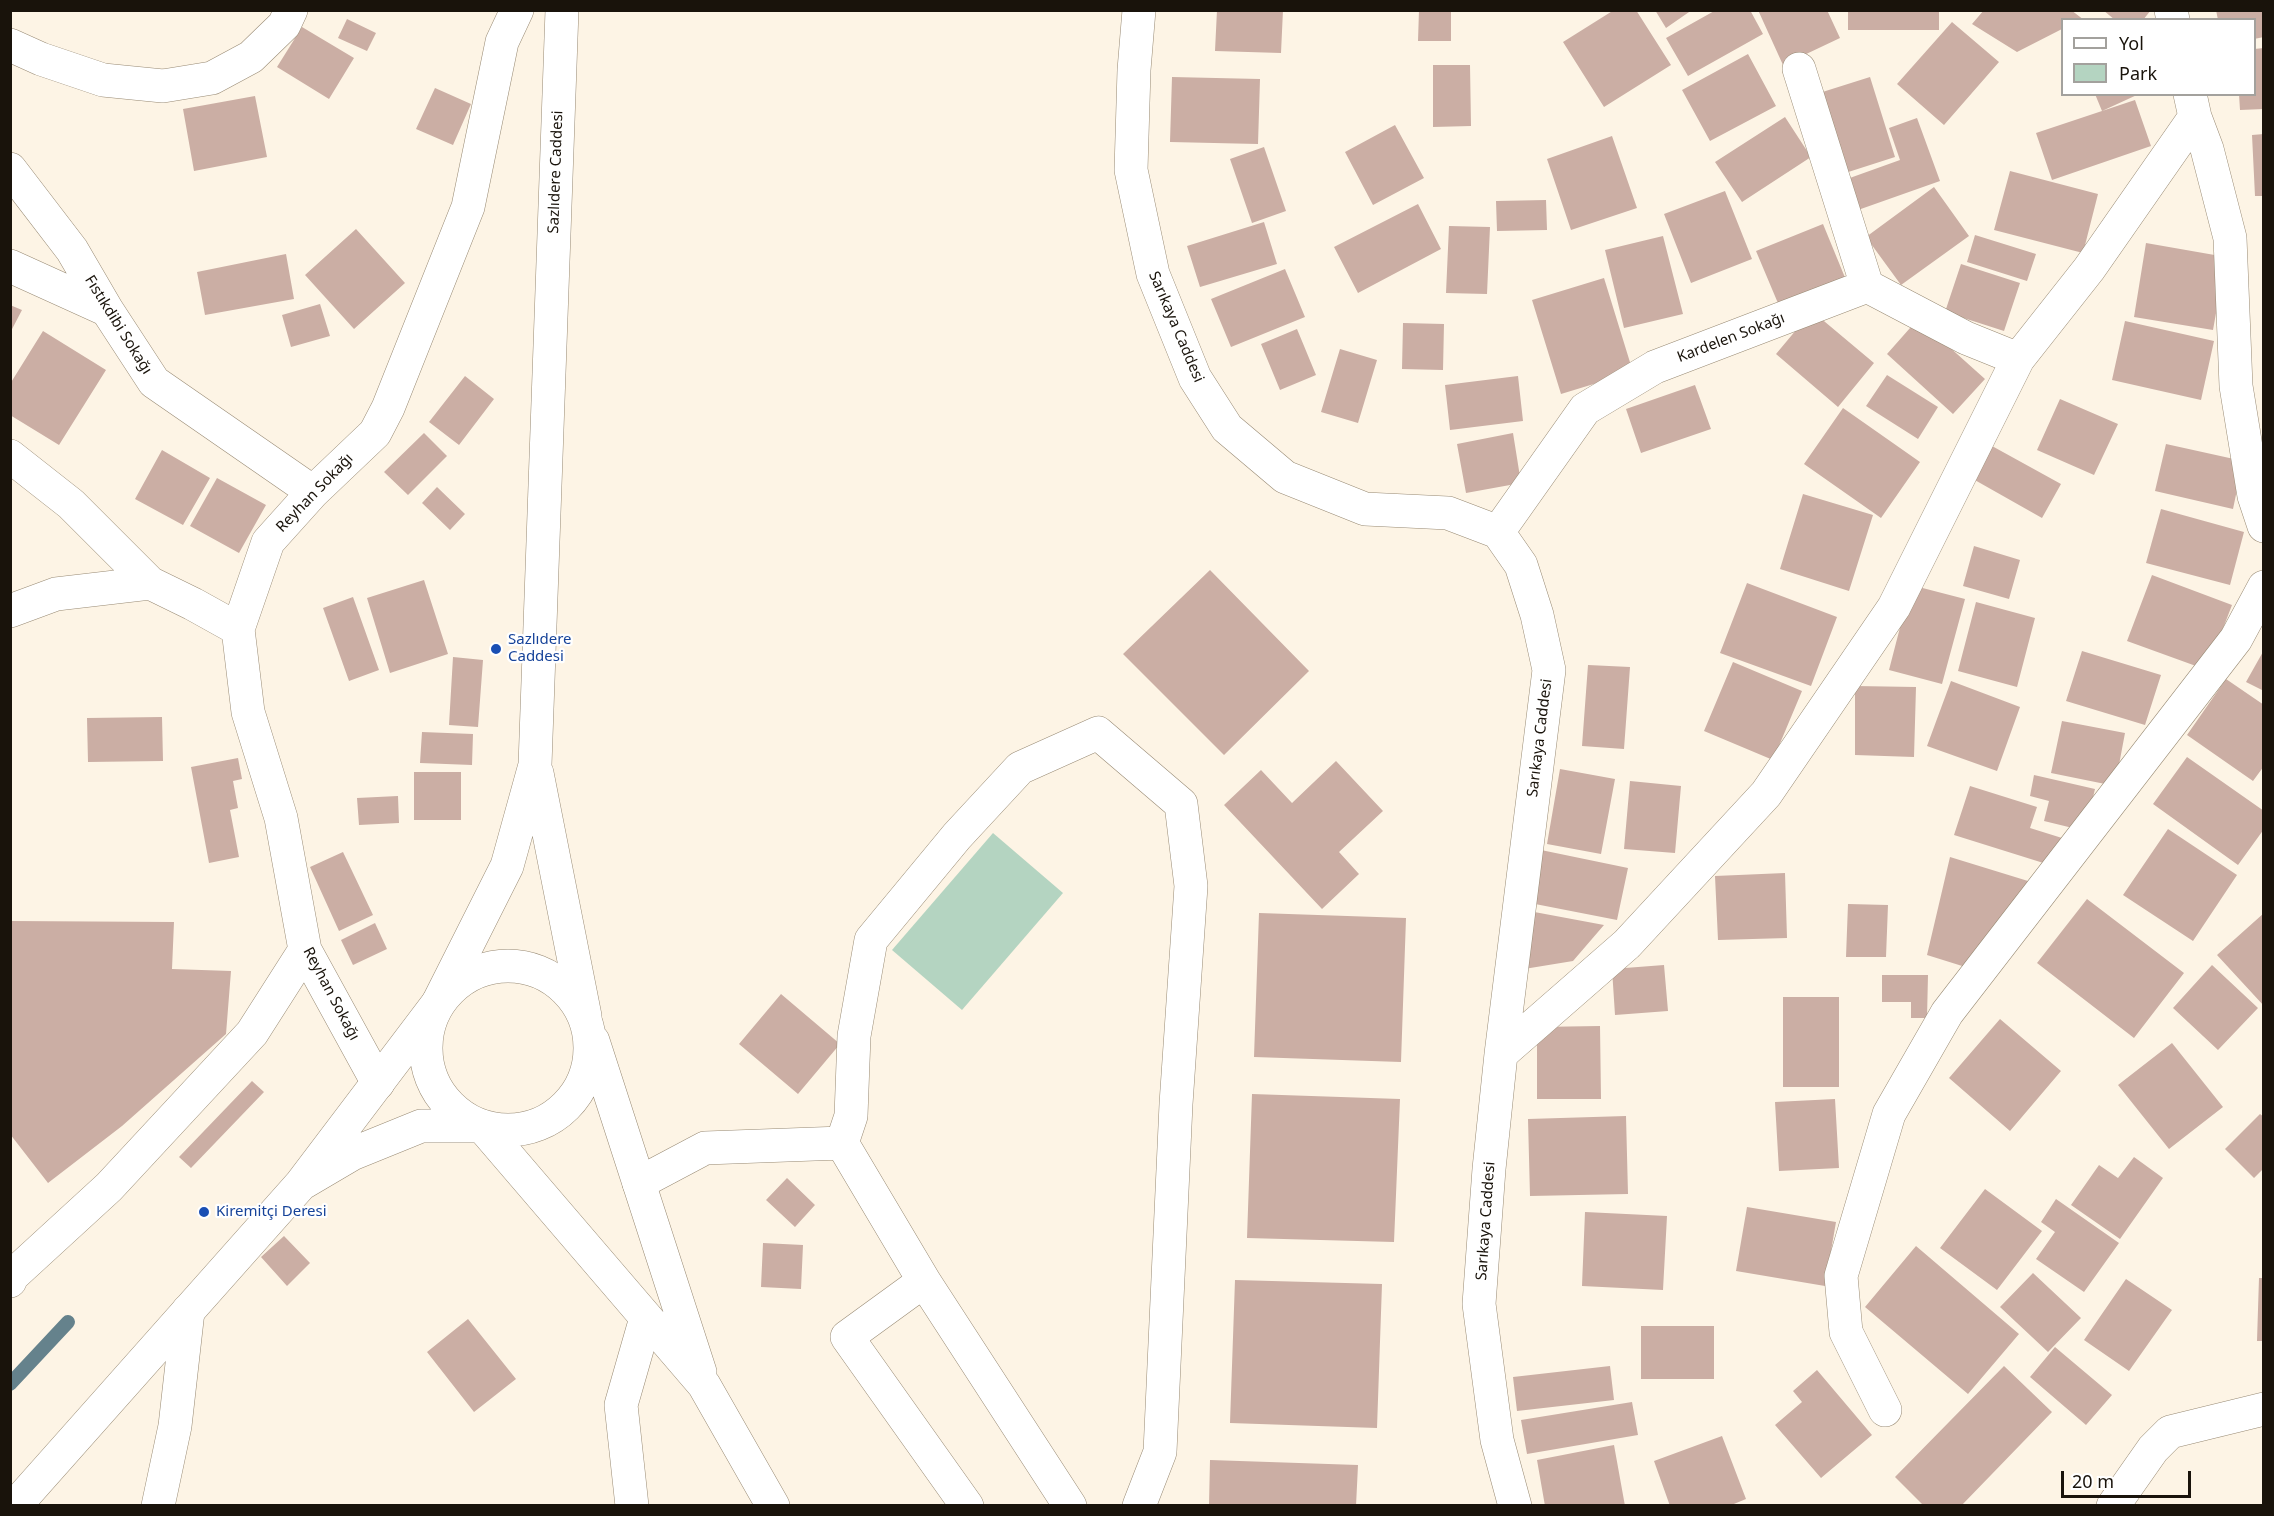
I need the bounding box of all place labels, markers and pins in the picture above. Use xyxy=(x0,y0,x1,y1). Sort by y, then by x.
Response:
place label: Sazlıdere Caddesi xyxy=(508,631,571,666)
marker: Sazlıdere Caddesi xyxy=(489,642,503,656)
place label: Kiremitçi Deresi xyxy=(216,1203,327,1221)
marker: Kiremitçi Deresi xyxy=(197,1205,211,1219)

